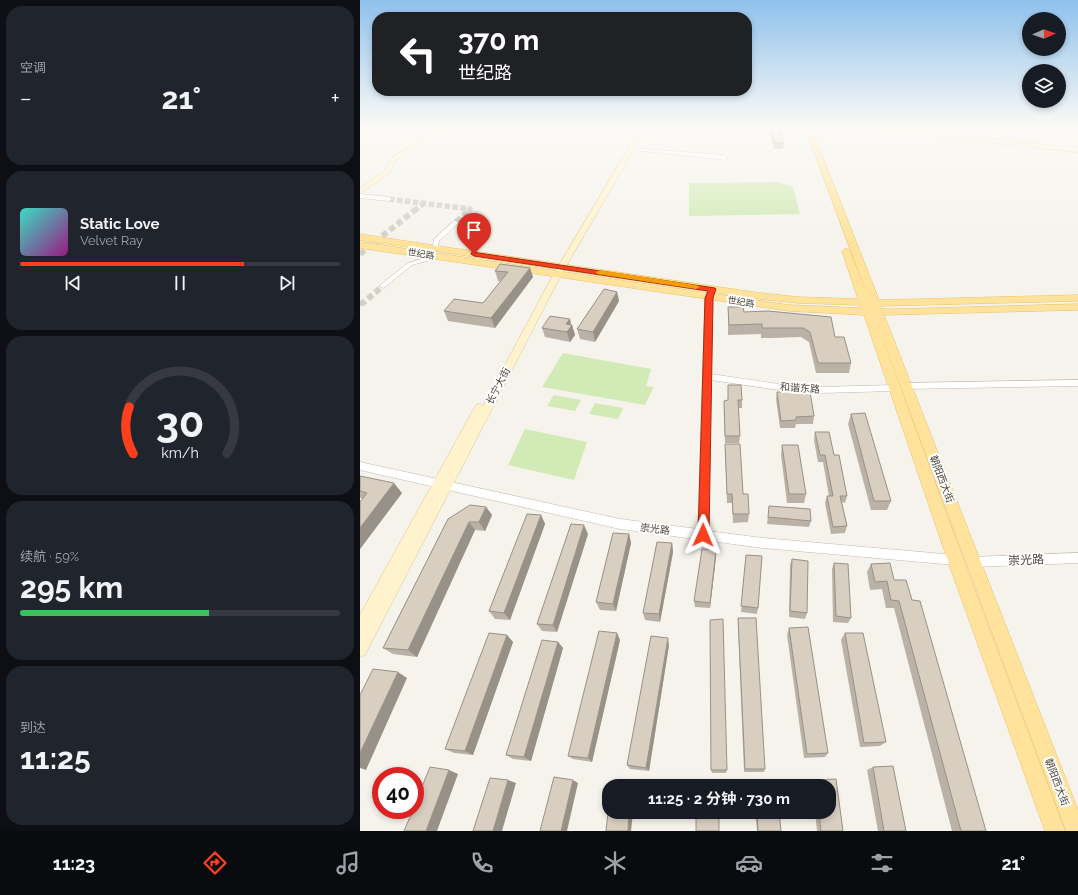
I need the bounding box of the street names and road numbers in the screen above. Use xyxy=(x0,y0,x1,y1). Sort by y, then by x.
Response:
street label: 世纪路 xyxy=(407,247,435,261)
street label: 世纪路 xyxy=(727,295,755,309)
street label: 长宁大街 xyxy=(484,366,512,406)
street label: 和谐东路 xyxy=(780,381,820,395)
street label: 朝阳西大街 xyxy=(928,454,956,504)
street label: 崇光路 xyxy=(639,522,671,536)
street label: 崇光路 xyxy=(1008,552,1044,568)
street label: 朝阳西大街 xyxy=(1043,757,1071,807)

